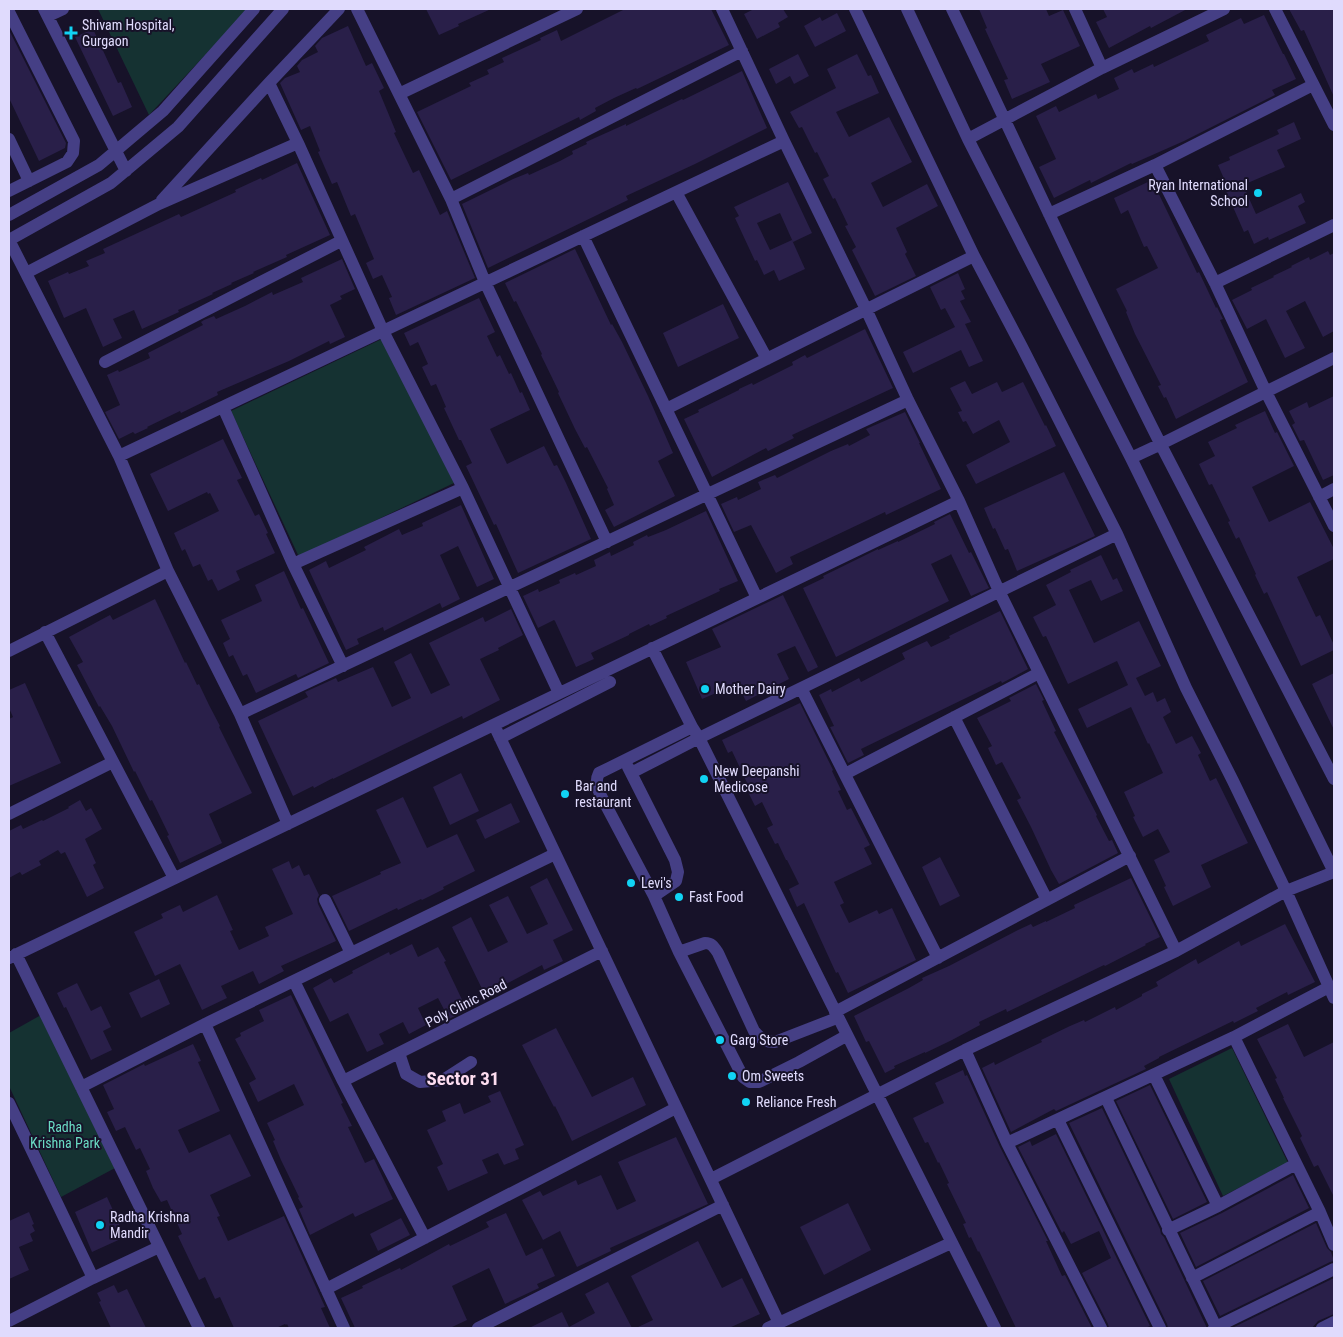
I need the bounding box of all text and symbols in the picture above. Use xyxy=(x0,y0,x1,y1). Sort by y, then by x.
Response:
place label: Shivam Hospital, Gurgaon xyxy=(82,17,175,49)
marker: Shivam Hospital, Gurgaon xyxy=(64,26,78,40)
place label: Ryan International School xyxy=(1148,177,1248,209)
marker: Ryan International School xyxy=(1252,187,1264,199)
place label: Mother Dairy xyxy=(715,681,786,697)
marker: Mother Dairy xyxy=(699,683,711,695)
place label: New Deepanshi Medicose xyxy=(714,763,799,795)
marker: New Deepanshi Medicose xyxy=(698,773,710,785)
place label: Bar and restaurant xyxy=(575,778,631,810)
marker: Bar and restaurant xyxy=(559,788,571,800)
place label: Levi's xyxy=(641,875,672,891)
marker: Levi's xyxy=(625,877,637,889)
place label: Fast Food xyxy=(689,889,744,905)
marker: Fast Food xyxy=(673,891,685,903)
street label: Poly Clinic Road xyxy=(423,976,509,1030)
place label: Garg Store xyxy=(730,1032,789,1048)
marker: Garg Store xyxy=(714,1034,726,1046)
district label: Sector 31 xyxy=(427,1067,499,1090)
place label: Om Sweets xyxy=(742,1068,804,1084)
marker: Om Sweets xyxy=(726,1070,738,1082)
place label: Reliance Fresh xyxy=(756,1094,837,1110)
marker: Reliance Fresh xyxy=(740,1096,752,1108)
park label: Radha Krishna Park xyxy=(30,1119,101,1151)
place label: Radha Krishna Mandir xyxy=(110,1209,190,1241)
marker: Radha Krishna Mandir xyxy=(94,1219,106,1231)

